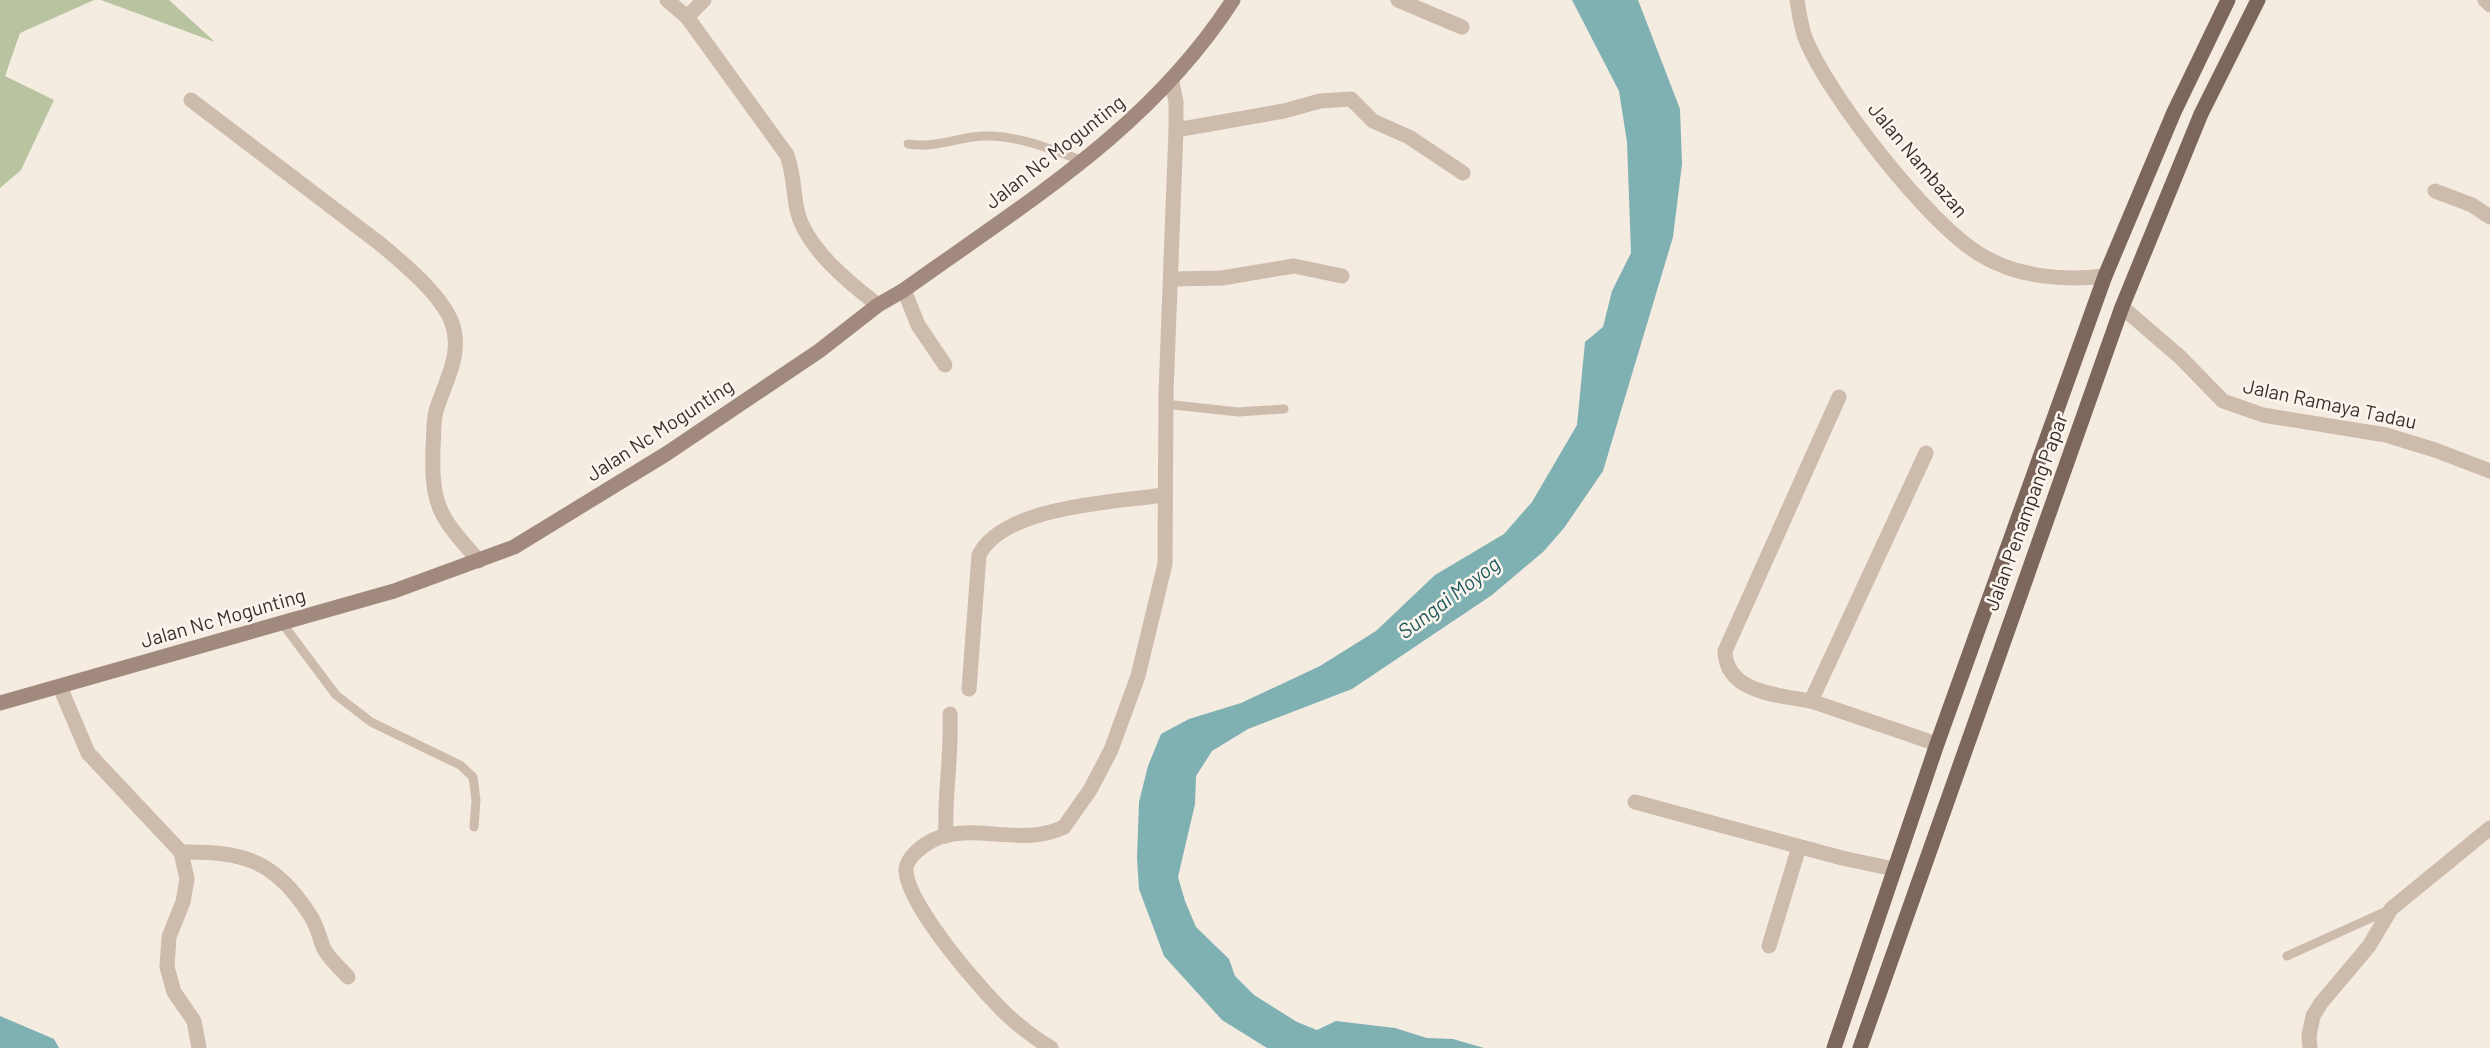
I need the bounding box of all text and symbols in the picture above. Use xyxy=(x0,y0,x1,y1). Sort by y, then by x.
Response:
street label: Jalan Nc Mogunting xyxy=(980,89,1129,213)
street label: Jalan Nambazan xyxy=(1864,97,1974,222)
street label: Jalan Nc Mogunting xyxy=(581,373,738,486)
street label: Jalan Ramaya Tadau xyxy=(2241,373,2419,433)
street label: Jalan Penampang Papar xyxy=(1978,410,2072,614)
water label: Sungai Moyog xyxy=(1392,550,1504,643)
street label: Jalan Nc Mogunting xyxy=(137,582,308,652)

